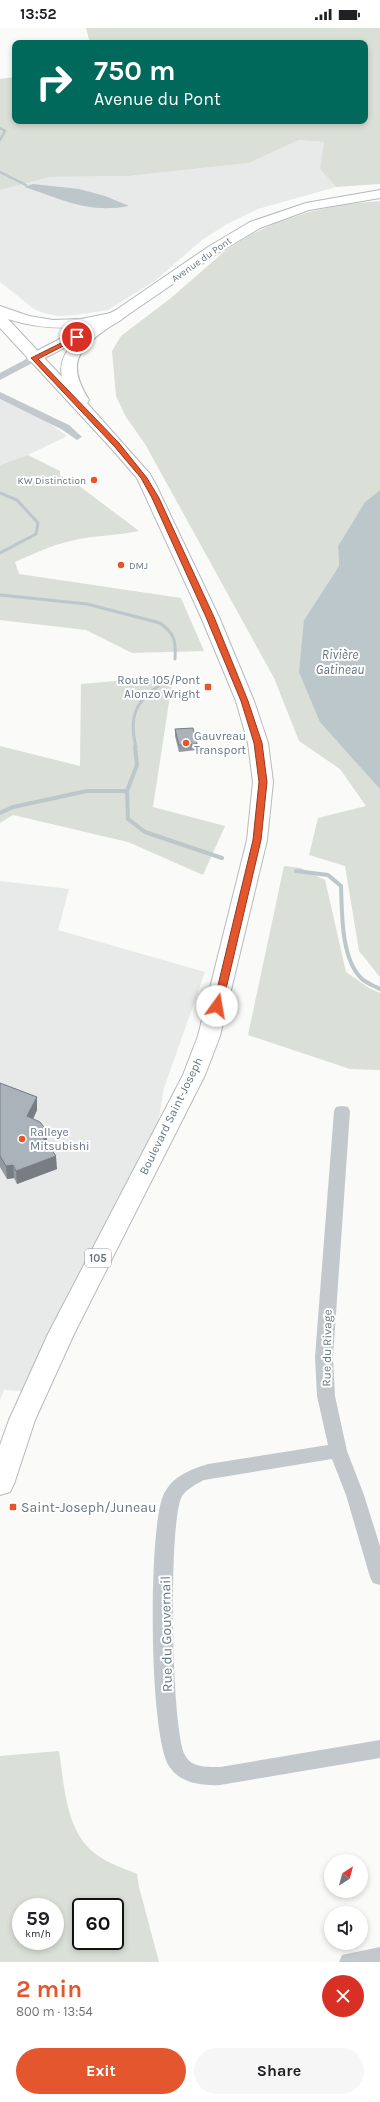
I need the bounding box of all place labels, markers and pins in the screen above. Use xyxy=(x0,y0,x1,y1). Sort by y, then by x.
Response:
pin xyxy=(60,320,94,354)
place label: KW Distinction xyxy=(18,475,86,487)
marker: KW Distinction xyxy=(89,475,99,485)
marker: DMJ xyxy=(116,560,126,570)
place label: DMJ xyxy=(129,560,148,572)
place label: Route 105/Pont Alonzo Wright xyxy=(117,673,200,701)
marker: Route 105/Pont Alonzo Wright xyxy=(203,682,213,692)
place label: Gauvreau Transport xyxy=(194,729,247,757)
marker: Gauvreau Transport xyxy=(181,738,191,748)
place label: Ralleye Mitsubishi xyxy=(30,1125,90,1153)
marker: Ralleye Mitsubishi xyxy=(17,1134,27,1144)
place label: Saint-Joseph/Juneau xyxy=(21,1499,156,1516)
marker: Saint-Joseph/Juneau xyxy=(8,1502,18,1512)

